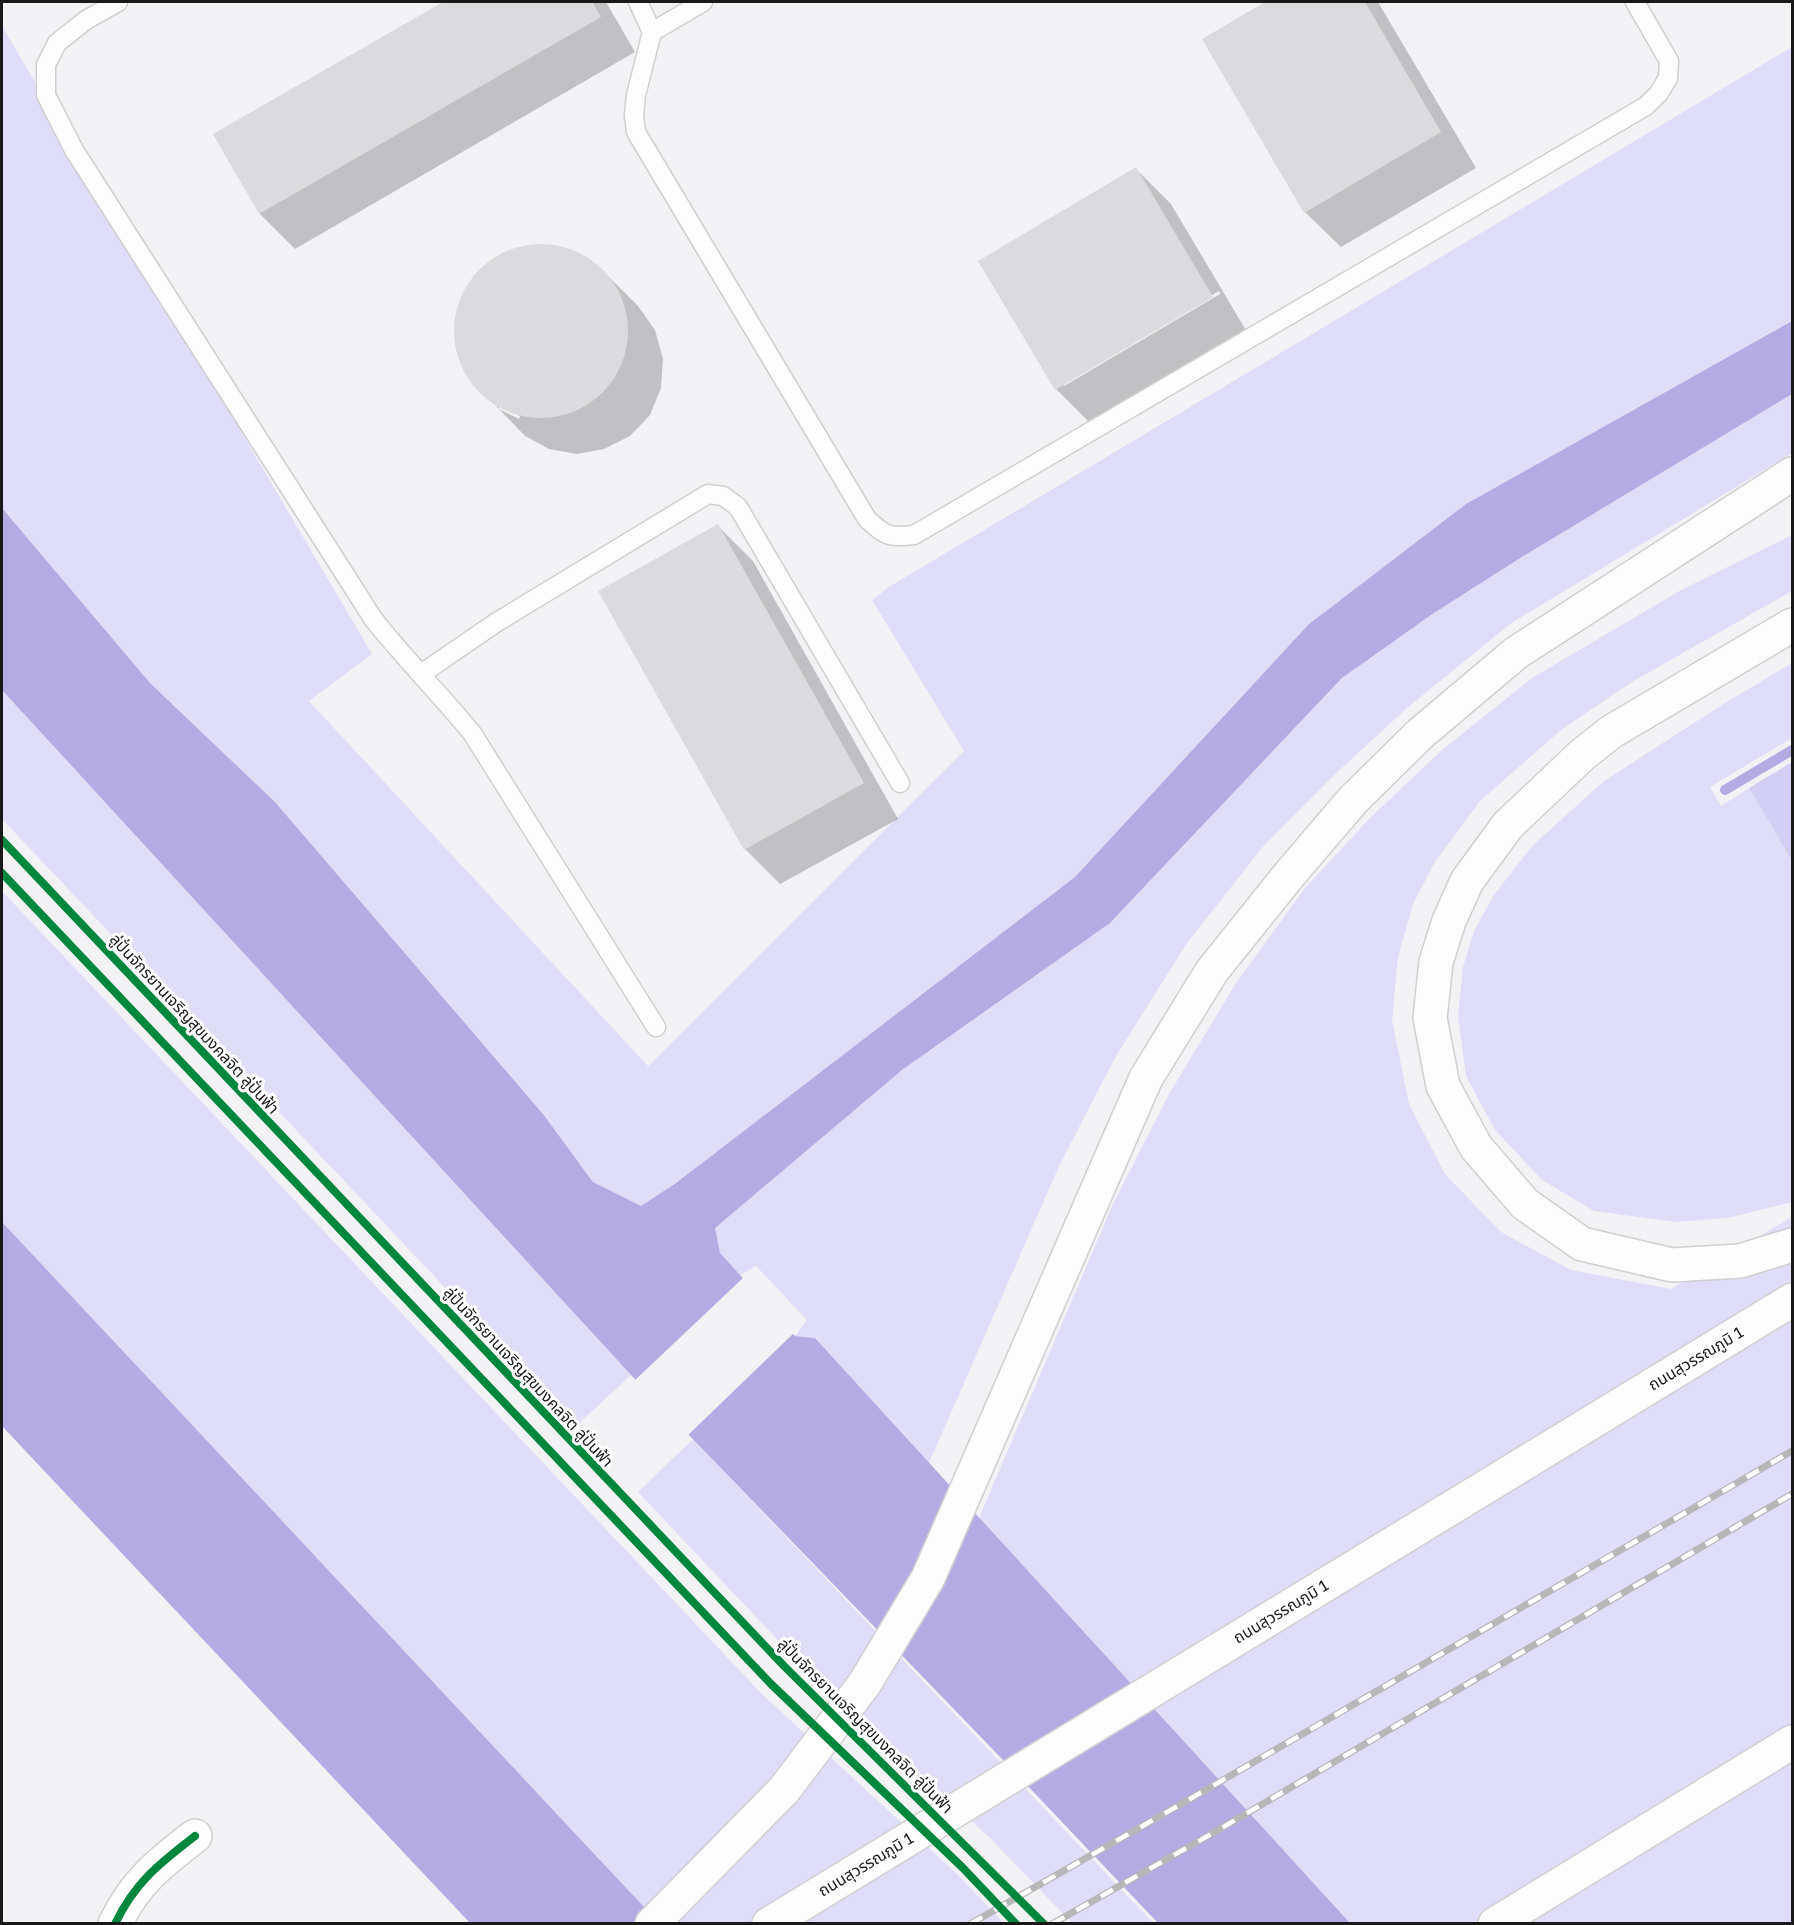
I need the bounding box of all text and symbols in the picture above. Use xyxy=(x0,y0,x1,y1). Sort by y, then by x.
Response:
street label: ลู่ปั่นจักรยานเจริญสุขมงคลจิต ลู่ปั่นฟ้า xyxy=(105,930,283,1118)
street label: ลู่ปั่นจักรยานเจริญสุขมงคลจิต ลู่ปั่นฟ้า xyxy=(439,1283,617,1471)
street label: ถนนสุวรรณภูมิ 1 xyxy=(1645,1323,1747,1395)
street label: ถนนสุวรรณภูมิ 1 xyxy=(1230,1576,1332,1648)
street label: ลู่ปั่นจักรยานเจริญสุขมงคลจิต ลู่ปั่นฟ้า xyxy=(774,1635,956,1817)
street label: ถนนสุวรรณภูมิ 1 xyxy=(815,1829,917,1901)

